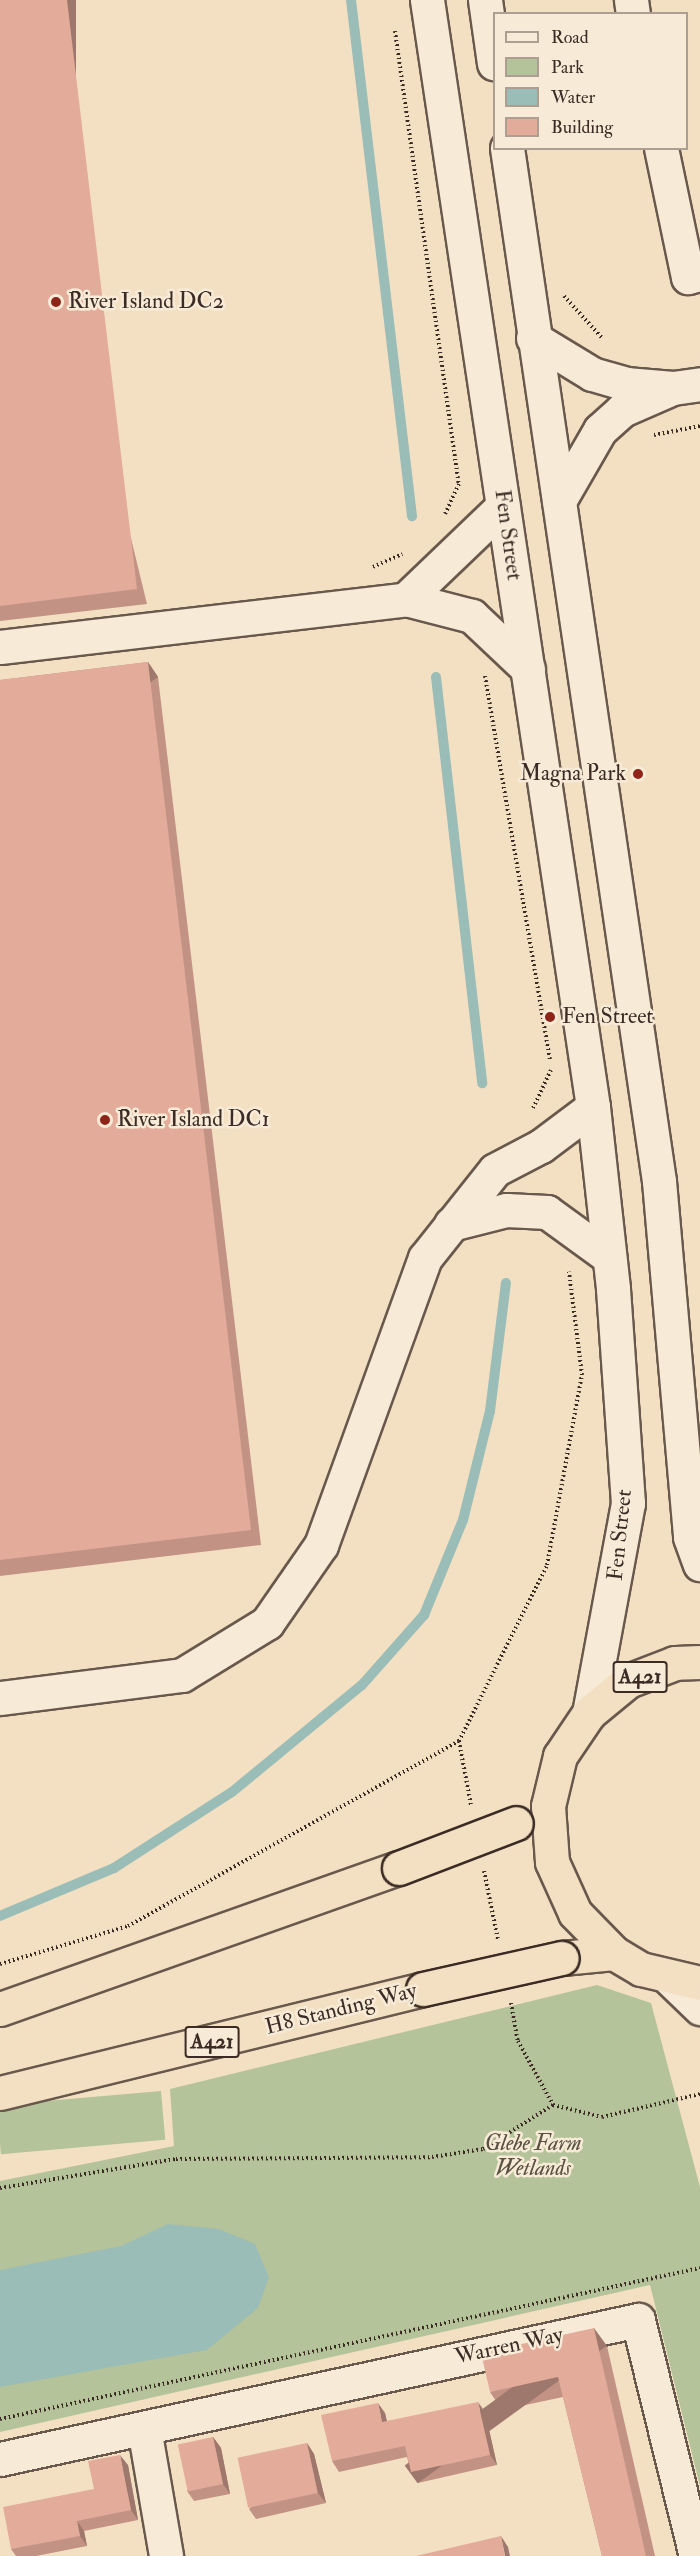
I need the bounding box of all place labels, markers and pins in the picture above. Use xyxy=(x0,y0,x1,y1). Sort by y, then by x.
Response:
place label: River Island DC2 xyxy=(68,289,224,315)
marker: River Island DC2 xyxy=(49,295,63,309)
place label: Magna Park xyxy=(520,761,626,787)
marker: Magna Park xyxy=(631,767,645,781)
place label: Fen Street xyxy=(562,1004,653,1030)
marker: Fen Street xyxy=(543,1010,557,1024)
place label: River Island DC1 xyxy=(117,1107,269,1133)
marker: River Island DC1 xyxy=(98,1113,112,1127)

